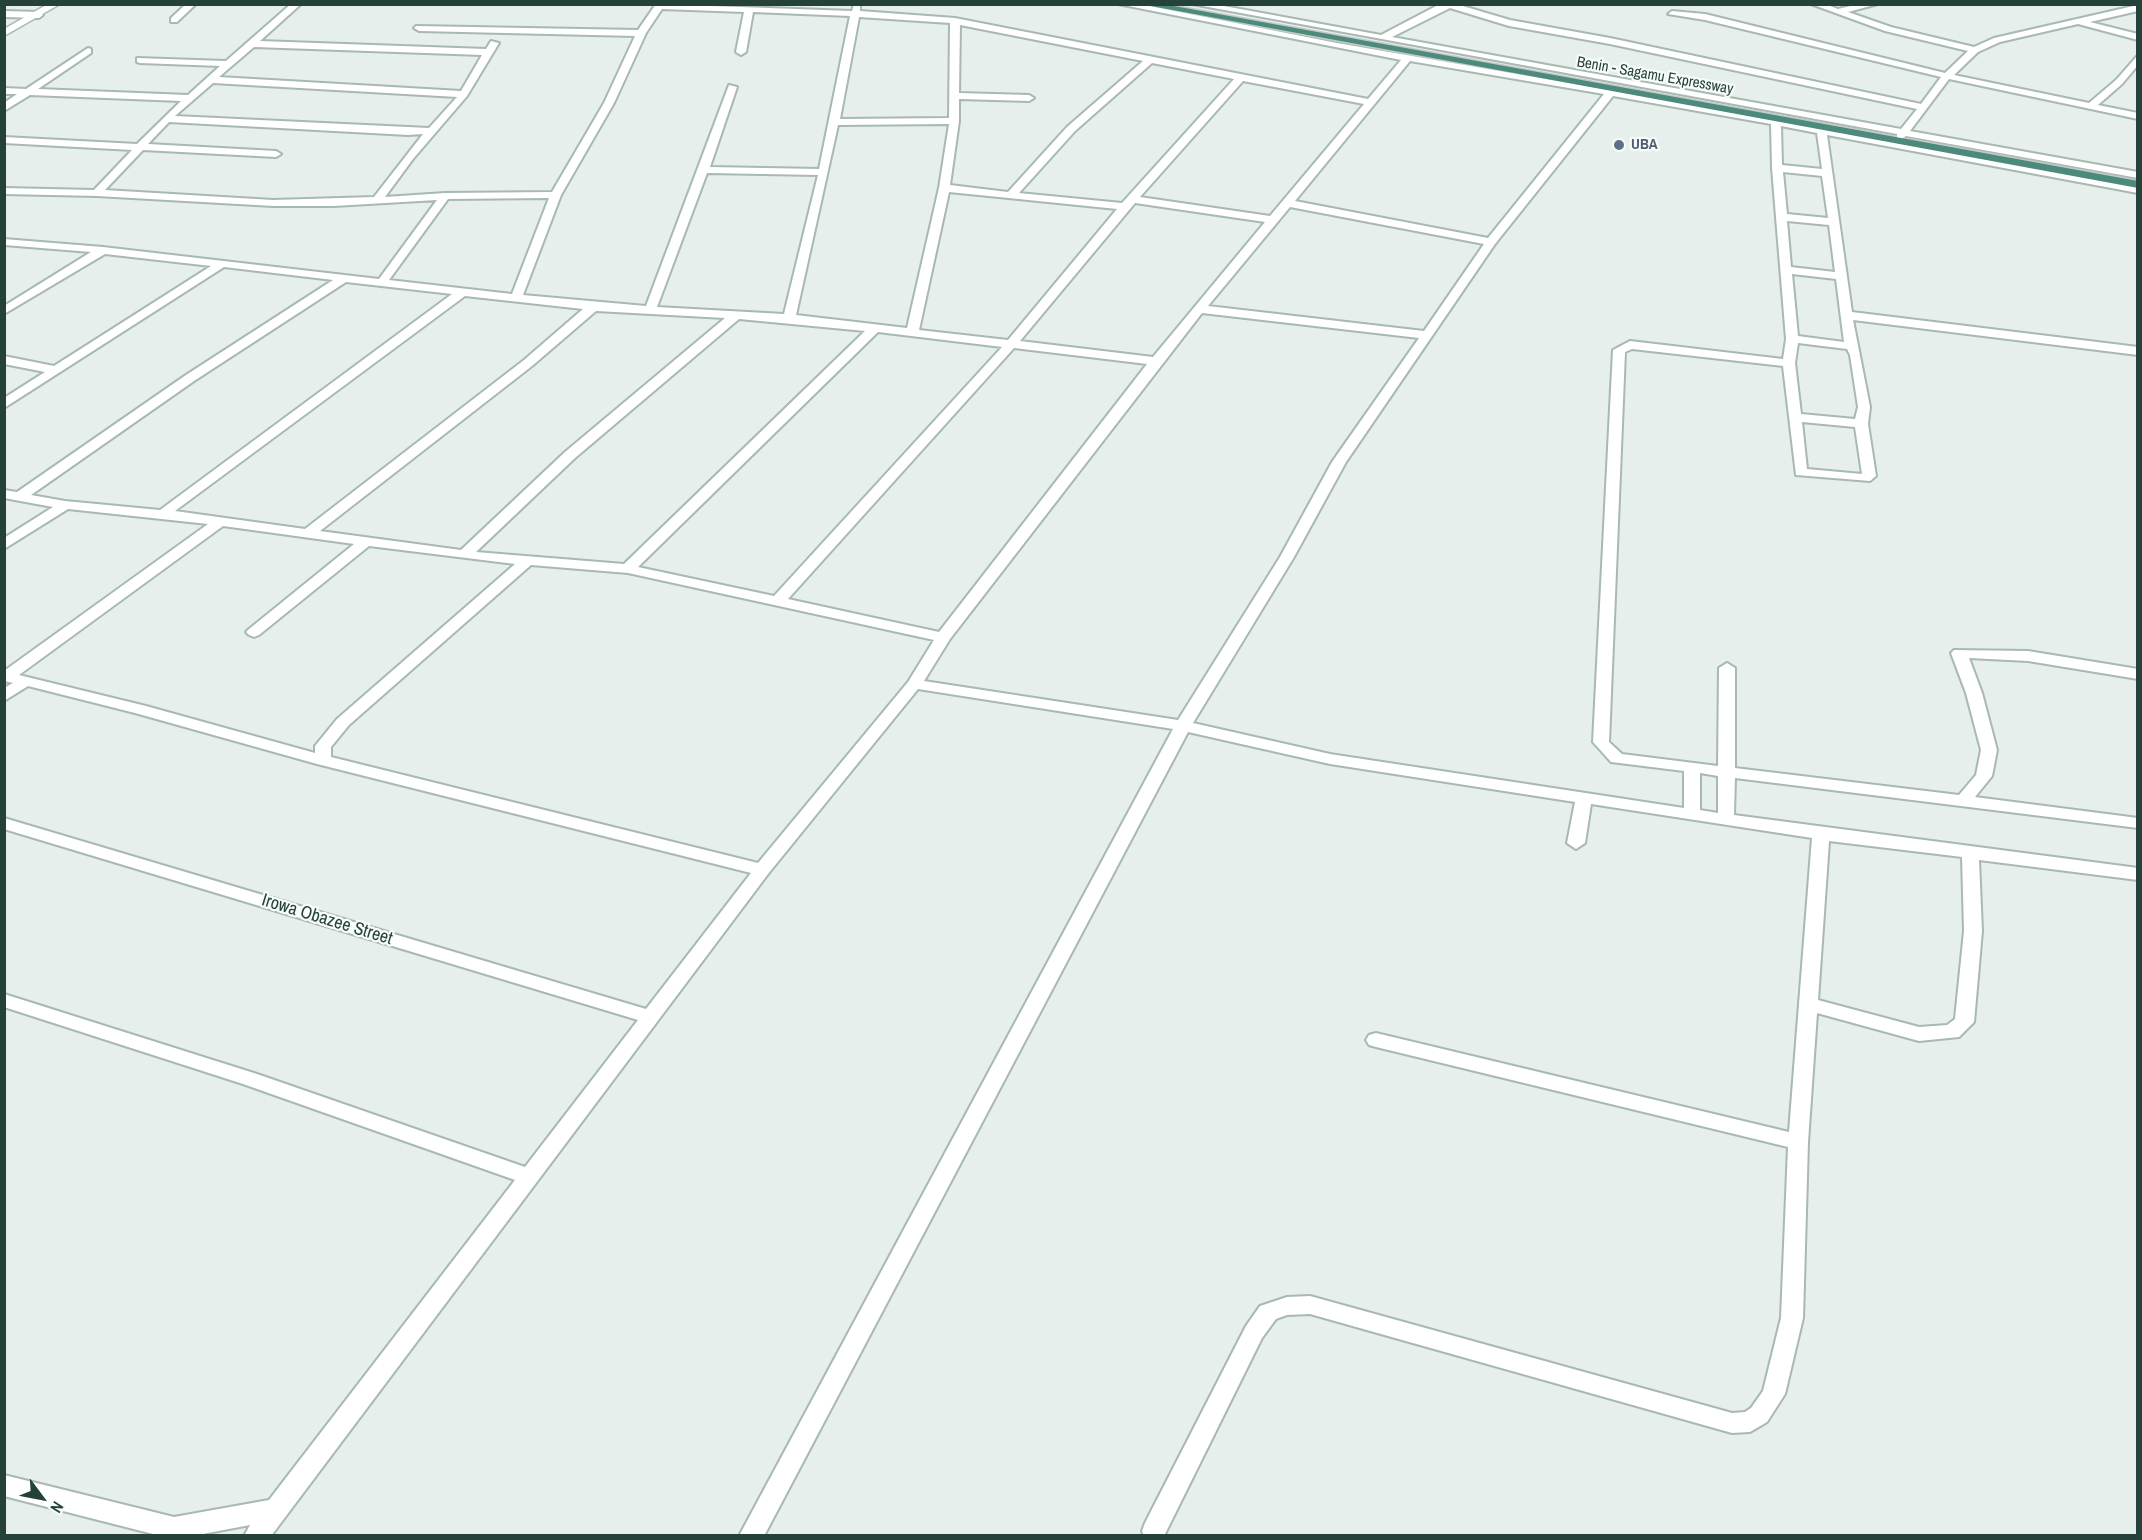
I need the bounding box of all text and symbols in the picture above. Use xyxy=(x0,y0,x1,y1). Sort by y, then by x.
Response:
street label: Benin - Sagamu Expressway xyxy=(1575,53,1735,99)
place label: UBA xyxy=(1631,136,1658,154)
marker: UBA xyxy=(1612,138,1626,152)
street label: Irowa Obazee Street xyxy=(259,890,395,950)
north arrow xyxy=(12,1468,72,1528)
text: N xyxy=(45,1498,69,1517)

